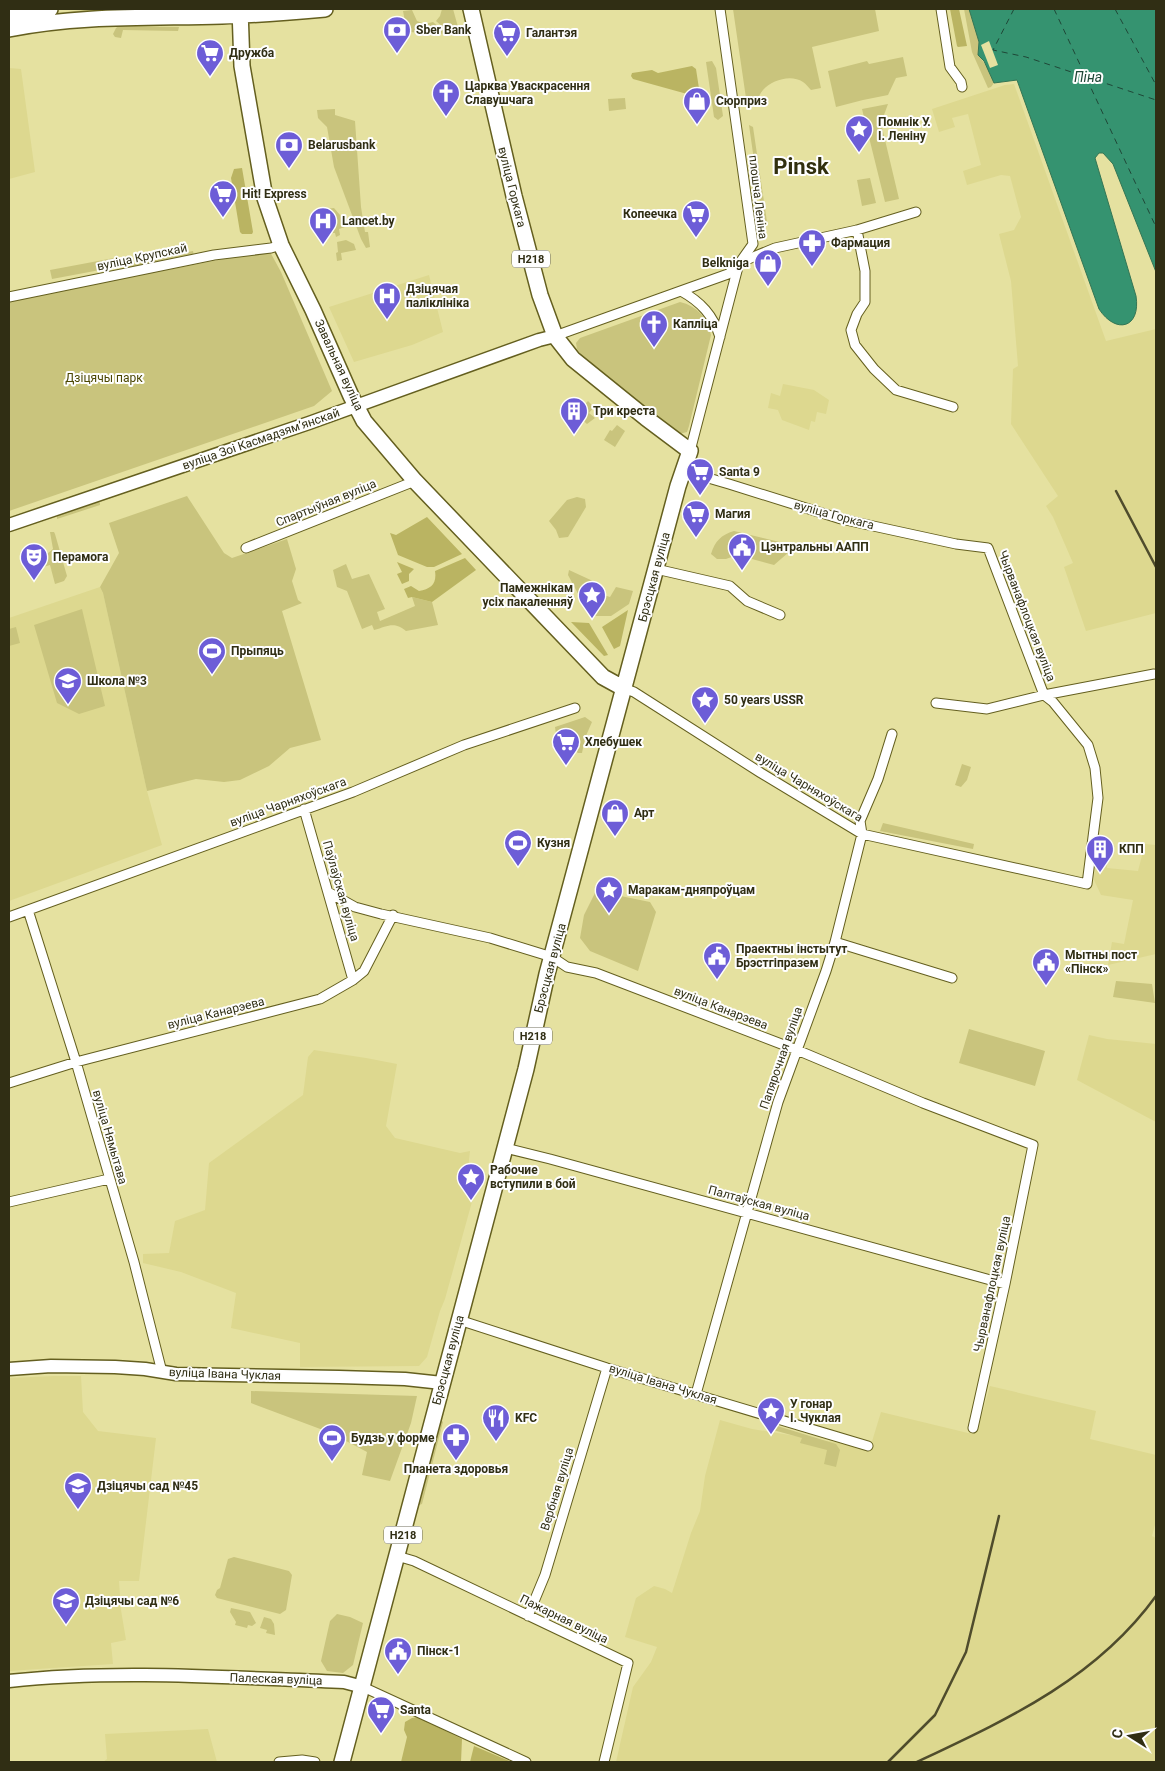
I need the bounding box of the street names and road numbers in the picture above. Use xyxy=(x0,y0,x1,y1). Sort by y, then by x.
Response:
street label: вуліца Горкага xyxy=(495,145,529,229)
street label: плошча Леніна xyxy=(746,154,770,240)
street label: вуліца Крупскай xyxy=(96,241,188,273)
road number: Н218 xyxy=(512,250,550,268)
street label: Завальная вуліца xyxy=(312,317,366,413)
street label: вуліца Зоі Касмадзямʼянскай xyxy=(180,405,342,473)
street label: Спартыўная вуліца xyxy=(274,476,378,530)
street label: вуліца Горкага xyxy=(792,498,876,532)
street label: Брэсцкая вуліца xyxy=(635,531,673,623)
street label: Чырванафлоцкая вуліца xyxy=(996,549,1058,683)
street label: вуліца Чарняхоўскага xyxy=(753,749,865,825)
street label: вуліца Чарняхоўскага xyxy=(228,774,348,830)
street label: Паўлаўская вуліца xyxy=(320,839,362,943)
street label: Брэсцкая вуліца xyxy=(531,922,569,1014)
street label: вуліца Канарэева xyxy=(672,984,770,1032)
street label: вуліца Канарэева xyxy=(166,994,266,1032)
street label: Папярочная вуліца xyxy=(757,1005,805,1111)
road number: Н218 xyxy=(514,1028,552,1044)
street label: вуліца Нямытава xyxy=(90,1088,130,1186)
street label: Палтаўская вуліца xyxy=(707,1183,811,1223)
street label: Чырванафлоцкая вуліца xyxy=(971,1215,1013,1353)
street label: Брэсцкая вуліца xyxy=(429,1314,467,1406)
street label: вуліца Івана Чуклая xyxy=(607,1361,719,1407)
street label: вуліца Івана Чуклая xyxy=(169,1365,281,1383)
street label: Вербная вуліца xyxy=(538,1446,576,1532)
road number: Н218 xyxy=(384,1526,422,1544)
street label: Пажарная вуліца xyxy=(518,1592,610,1646)
street label: Палеская вуліца xyxy=(229,1670,323,1688)

